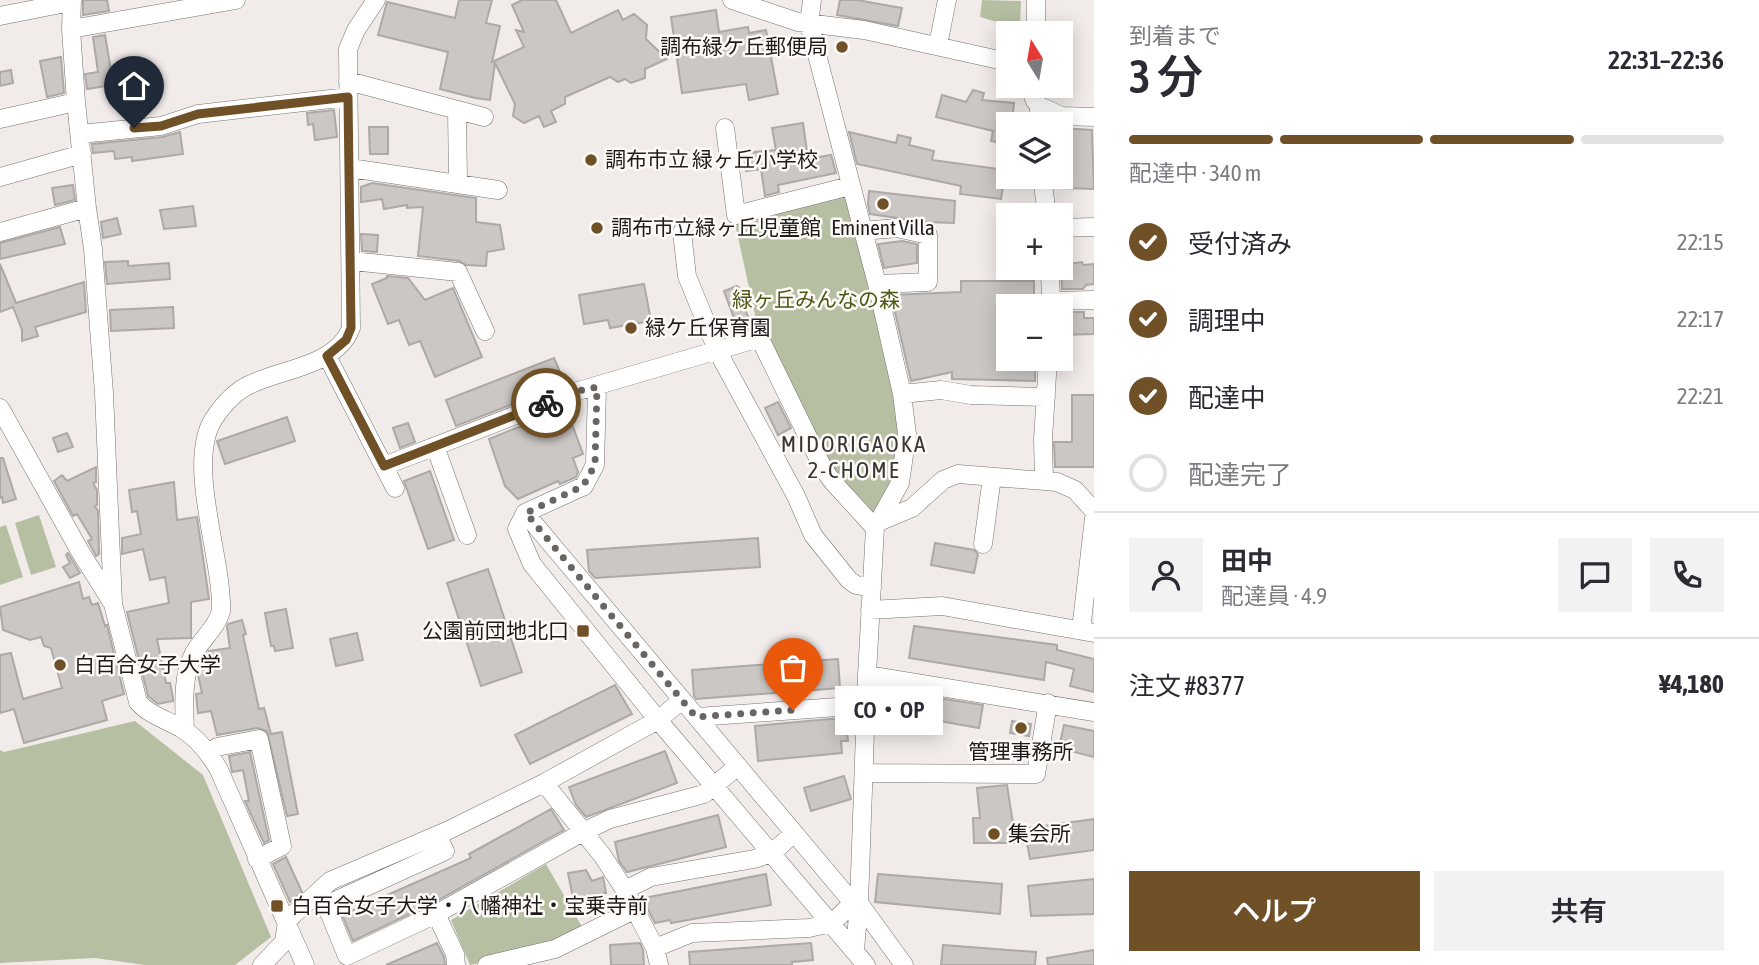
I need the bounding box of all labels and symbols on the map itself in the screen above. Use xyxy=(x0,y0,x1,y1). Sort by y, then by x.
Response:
north arrow xyxy=(996,21,1073,98)
place label: 調布緑ケ丘郵便局 xyxy=(660,34,828,58)
marker: 調布緑ケ丘郵便局 xyxy=(834,39,850,55)
pin xyxy=(104,56,164,128)
place label: 調布市立 緑ヶ丘小学校 xyxy=(605,147,818,171)
marker: 調布市立 緑ヶ丘小学校 xyxy=(583,152,599,168)
marker: Eminent Villa xyxy=(875,196,891,212)
place label: 調布市立緑ヶ丘児童館 xyxy=(611,215,821,239)
place label: Eminent Villa xyxy=(831,215,935,239)
marker: 調布市立緑ヶ丘児童館 xyxy=(589,220,605,236)
park label: 緑ヶ丘みんなの森 xyxy=(732,287,900,311)
place label: 緑ケ丘保育園 xyxy=(645,315,771,339)
marker: 緑ケ丘保育園 xyxy=(623,320,639,336)
courier xyxy=(511,368,581,438)
district label: MIDORIGAOKA 2-CHOME xyxy=(781,431,927,483)
place label: 公園前団地北口 xyxy=(422,618,569,642)
marker: 公園前団地北口 xyxy=(575,623,591,639)
pin xyxy=(763,638,823,710)
place label: 白百合女子大学 xyxy=(74,652,221,676)
marker: 白百合女子大学 xyxy=(52,657,68,673)
callout: CO・OP xyxy=(835,686,944,734)
marker: 管理事務所 xyxy=(1013,720,1029,736)
place label: 管理事務所 xyxy=(969,739,1074,763)
place label: 集会所 xyxy=(1008,821,1071,845)
marker: 集会所 xyxy=(986,826,1002,842)
place label: 白百合女子大学・八幡神社・宝乗寺前 xyxy=(291,893,648,917)
marker: 白百合女子大学・八幡神社・宝乗寺前 xyxy=(269,898,285,914)

